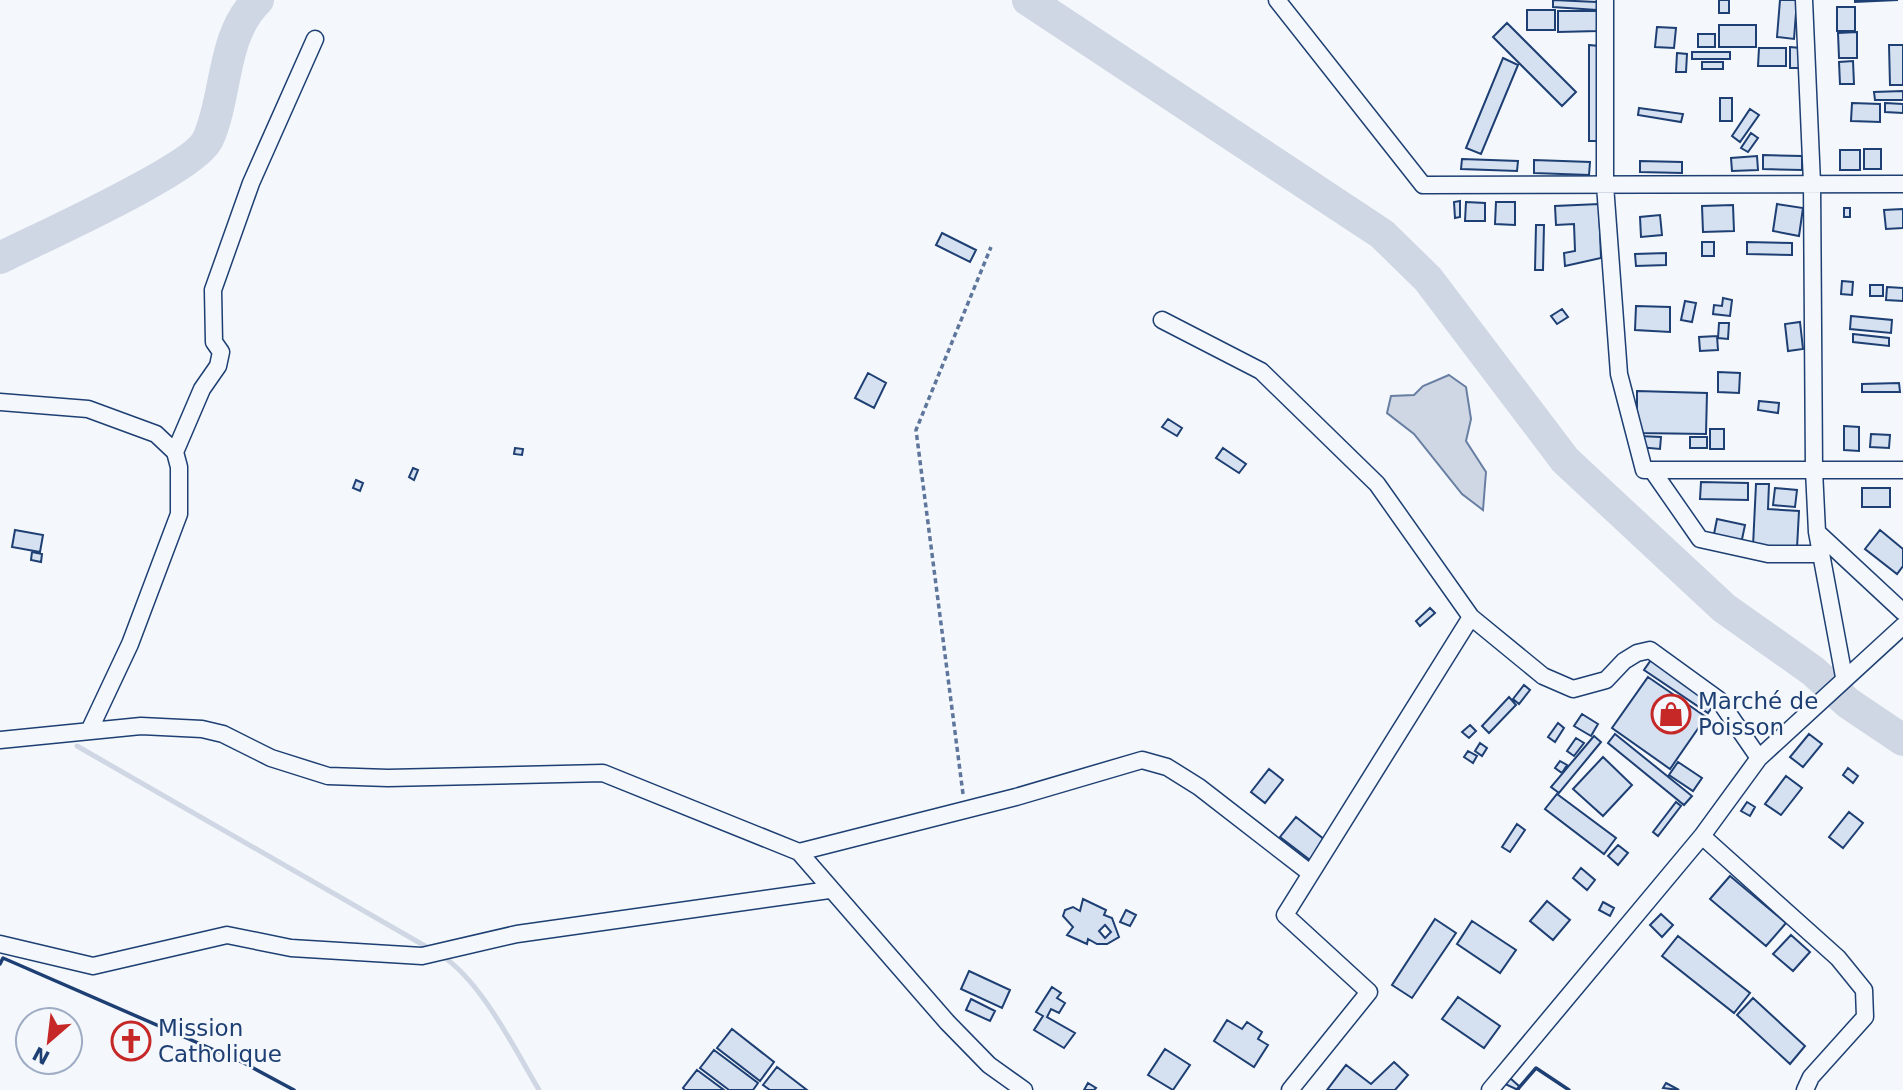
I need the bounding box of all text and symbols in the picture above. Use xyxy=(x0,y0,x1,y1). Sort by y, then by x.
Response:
place label: Marché de Poisson xyxy=(1698,688,1818,740)
shop icon: Marché de Poisson xyxy=(1650,693,1692,735)
north arrow xyxy=(14,1006,84,1076)
place label: Mission Catholique xyxy=(158,1015,282,1067)
church icon: Mission Catholique xyxy=(110,1020,152,1062)
text: N xyxy=(29,1043,53,1069)

